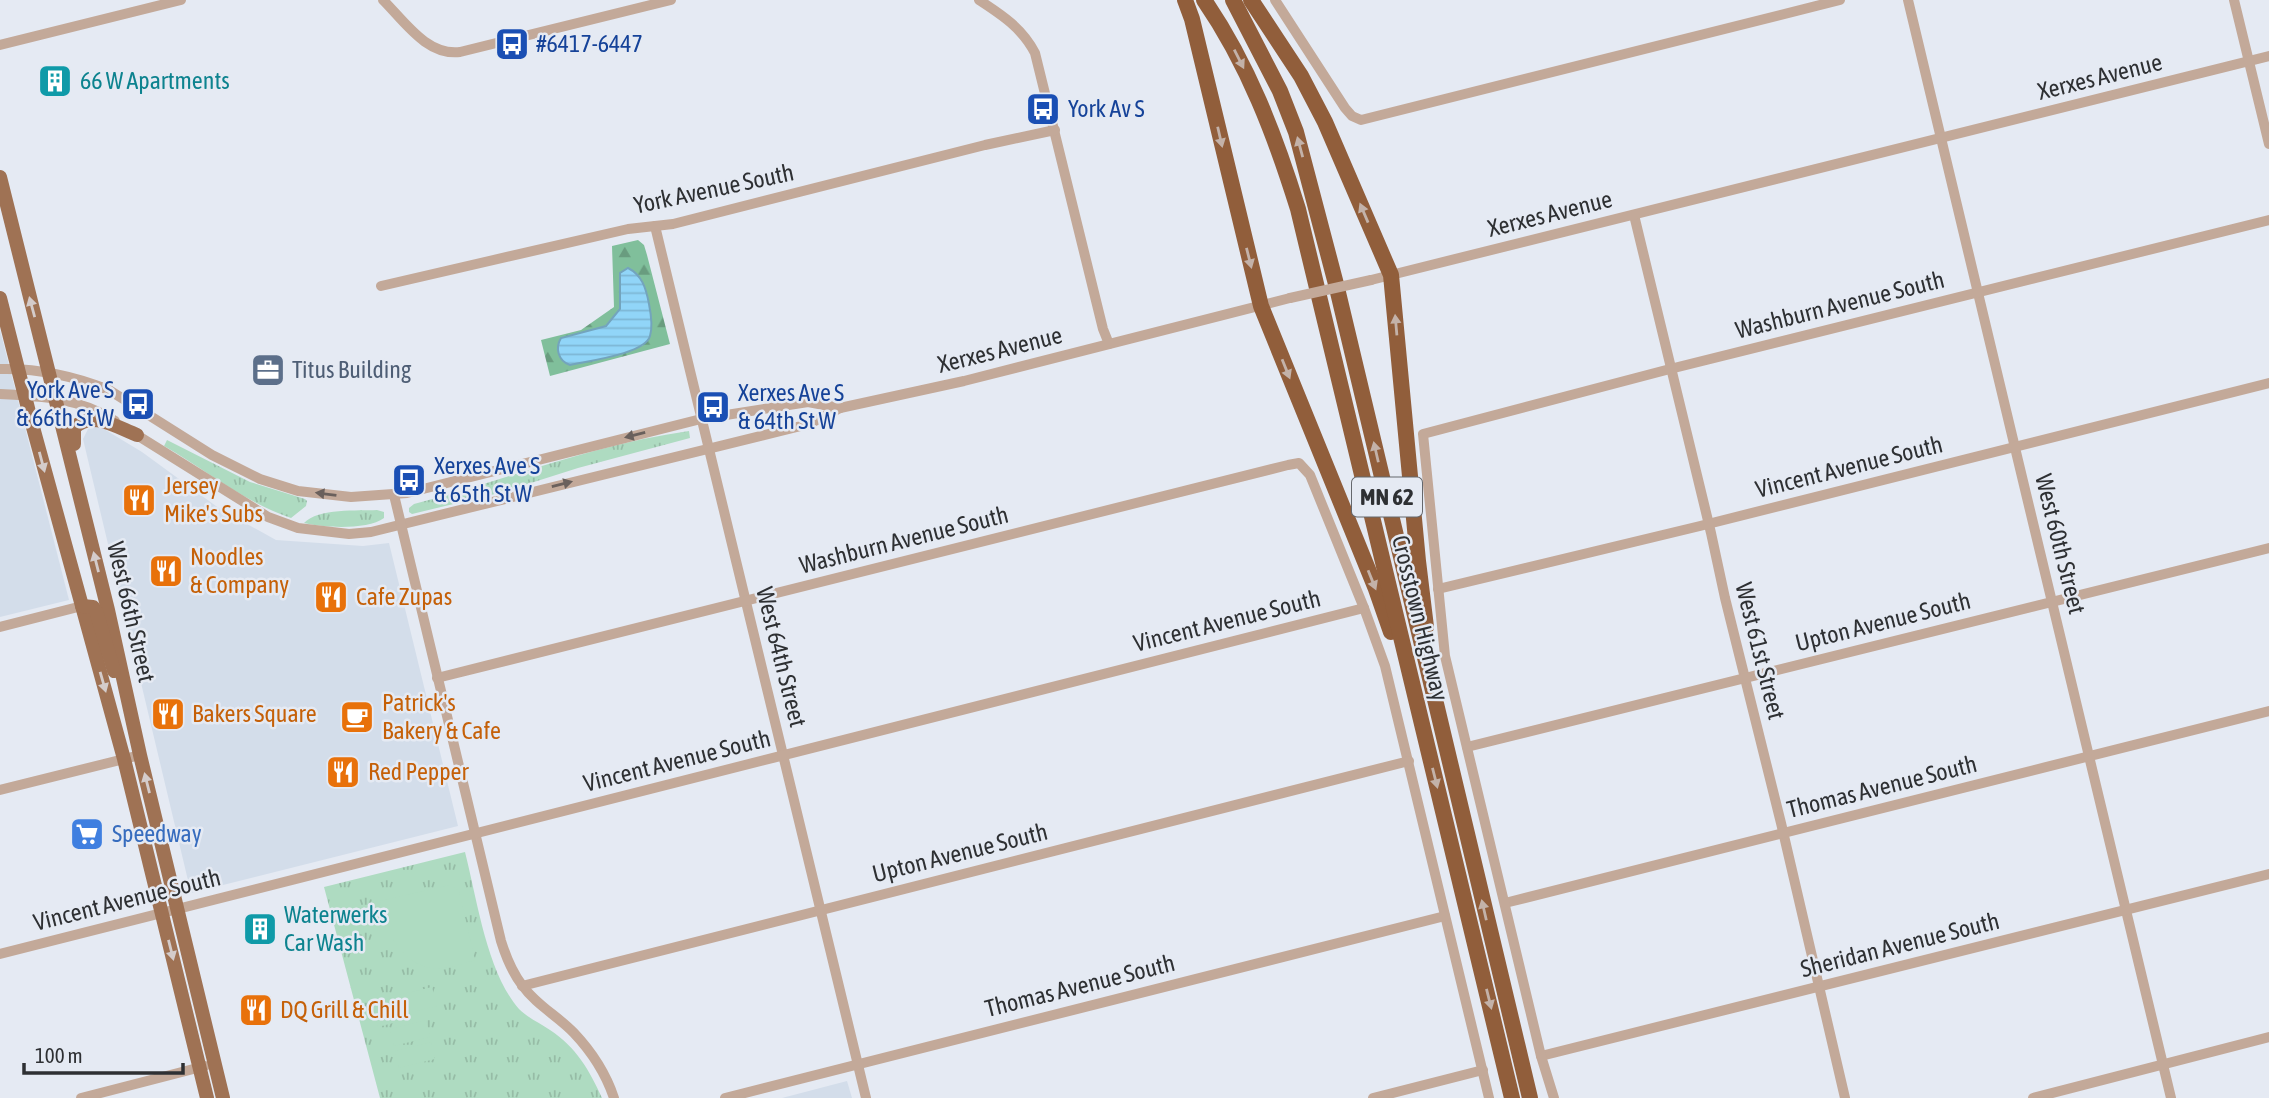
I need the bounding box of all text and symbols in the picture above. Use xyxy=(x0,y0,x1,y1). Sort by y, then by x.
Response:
bus stop icon: #6417-6447 xyxy=(493,25,531,63)
place label: #6417-6447 xyxy=(536,30,643,57)
street label: Xerxes Avenue xyxy=(2035,48,2165,105)
one-way arrow xyxy=(1233,49,1244,69)
building icon: 66 W Apartments xyxy=(36,62,74,100)
place label: 66 W Apartments xyxy=(80,67,230,94)
bus stop icon: York Av S xyxy=(1024,90,1062,128)
place label: York Av S xyxy=(1068,95,1144,122)
one-way arrow xyxy=(1214,127,1225,149)
one-way arrow xyxy=(1294,136,1304,157)
street label: York Avenue South xyxy=(632,158,796,219)
street label: Xerxes Avenue xyxy=(1485,185,1615,242)
one-way arrow xyxy=(1358,202,1369,223)
one-way arrow xyxy=(1244,248,1255,270)
street label: Washburn Avenue South xyxy=(1733,266,1947,344)
one-way arrow xyxy=(26,296,36,317)
one-way arrow xyxy=(1390,313,1401,335)
street label: Xerxes Avenue xyxy=(935,321,1065,378)
office icon: Titus Building xyxy=(249,351,287,389)
place label: Titus Building xyxy=(292,356,412,383)
one-way arrow xyxy=(1281,358,1292,379)
place label: York Ave S & 66th St W xyxy=(16,376,115,431)
place label: Xerxes Ave S & 64th St W xyxy=(738,379,844,434)
bus stop icon: York Ave S & 66th St W xyxy=(119,385,157,423)
bus stop icon: Xerxes Ave S & 64th St W xyxy=(694,388,732,426)
one-way arrow xyxy=(624,430,646,441)
street label: Vincent Avenue South xyxy=(1753,430,1945,503)
one-way arrow xyxy=(1370,441,1381,463)
one-way arrow xyxy=(37,452,48,474)
place label: Xerxes Ave S & 65th St W xyxy=(434,452,540,507)
bus stop icon: Xerxes Ave S & 65th St W xyxy=(390,461,428,499)
street label: West 60th Street xyxy=(2030,471,2091,617)
place label: Jersey Mike's Subs xyxy=(164,472,263,527)
road number: MN 62 xyxy=(1352,477,1422,516)
one-way arrow xyxy=(551,478,573,489)
restaurant icon: Jersey Mike's Subs xyxy=(120,481,158,519)
one-way arrow xyxy=(314,489,336,500)
street label: Washburn Avenue South xyxy=(797,501,1011,579)
street label: Crosstown Highway xyxy=(1387,532,1454,704)
street label: West 66th Street xyxy=(102,539,161,685)
place label: Noodles & Company xyxy=(190,543,289,598)
one-way arrow xyxy=(91,551,102,573)
restaurant icon: Noodles & Company xyxy=(147,552,185,590)
one-way arrow xyxy=(1366,569,1377,590)
restaurant icon: Cafe Zupas xyxy=(312,578,350,616)
street label: West 61st Street xyxy=(1730,580,1791,722)
place label: Cafe Zupas xyxy=(356,583,452,610)
street label: West 64th Street xyxy=(751,584,812,730)
street label: Vincent Avenue South xyxy=(1131,584,1323,657)
street label: Upton Avenue South xyxy=(1792,587,1973,656)
one-way arrow xyxy=(98,671,109,693)
place label: Patrick's Bakery & Cafe xyxy=(382,689,501,744)
restaurant icon: Bakers Square xyxy=(149,695,187,733)
cafe icon: Patrick's Bakery & Cafe xyxy=(338,698,376,736)
place label: Bakers Square xyxy=(192,700,317,727)
street label: Vincent Avenue South xyxy=(581,724,773,797)
street label: Thomas Avenue South xyxy=(1784,750,1979,823)
restaurant icon: Red Pepper xyxy=(324,753,362,791)
place label: Red Pepper xyxy=(368,758,470,785)
one-way arrow xyxy=(1430,767,1441,789)
one-way arrow xyxy=(141,772,152,794)
supermarket icon: Speedway xyxy=(68,815,106,853)
street label: Upton Avenue South xyxy=(869,818,1050,887)
place label: Speedway xyxy=(112,820,202,847)
street label: Vincent Avenue South xyxy=(31,863,223,936)
one-way arrow xyxy=(1478,899,1489,921)
place label: Waterwerks Car Wash xyxy=(284,901,388,956)
street label: Sheridan Avenue South xyxy=(1798,907,2002,982)
building icon: Waterwerks Car Wash xyxy=(241,910,279,948)
one-way arrow xyxy=(166,939,177,961)
street label: Thomas Avenue South xyxy=(982,949,1177,1022)
one-way arrow xyxy=(1484,988,1495,1010)
restaurant icon: DQ Grill & Chill xyxy=(237,991,275,1029)
place label: DQ Grill & Chill xyxy=(280,996,409,1023)
scale bar xyxy=(24,1032,184,1076)
text: 100 m xyxy=(35,1043,83,1067)

